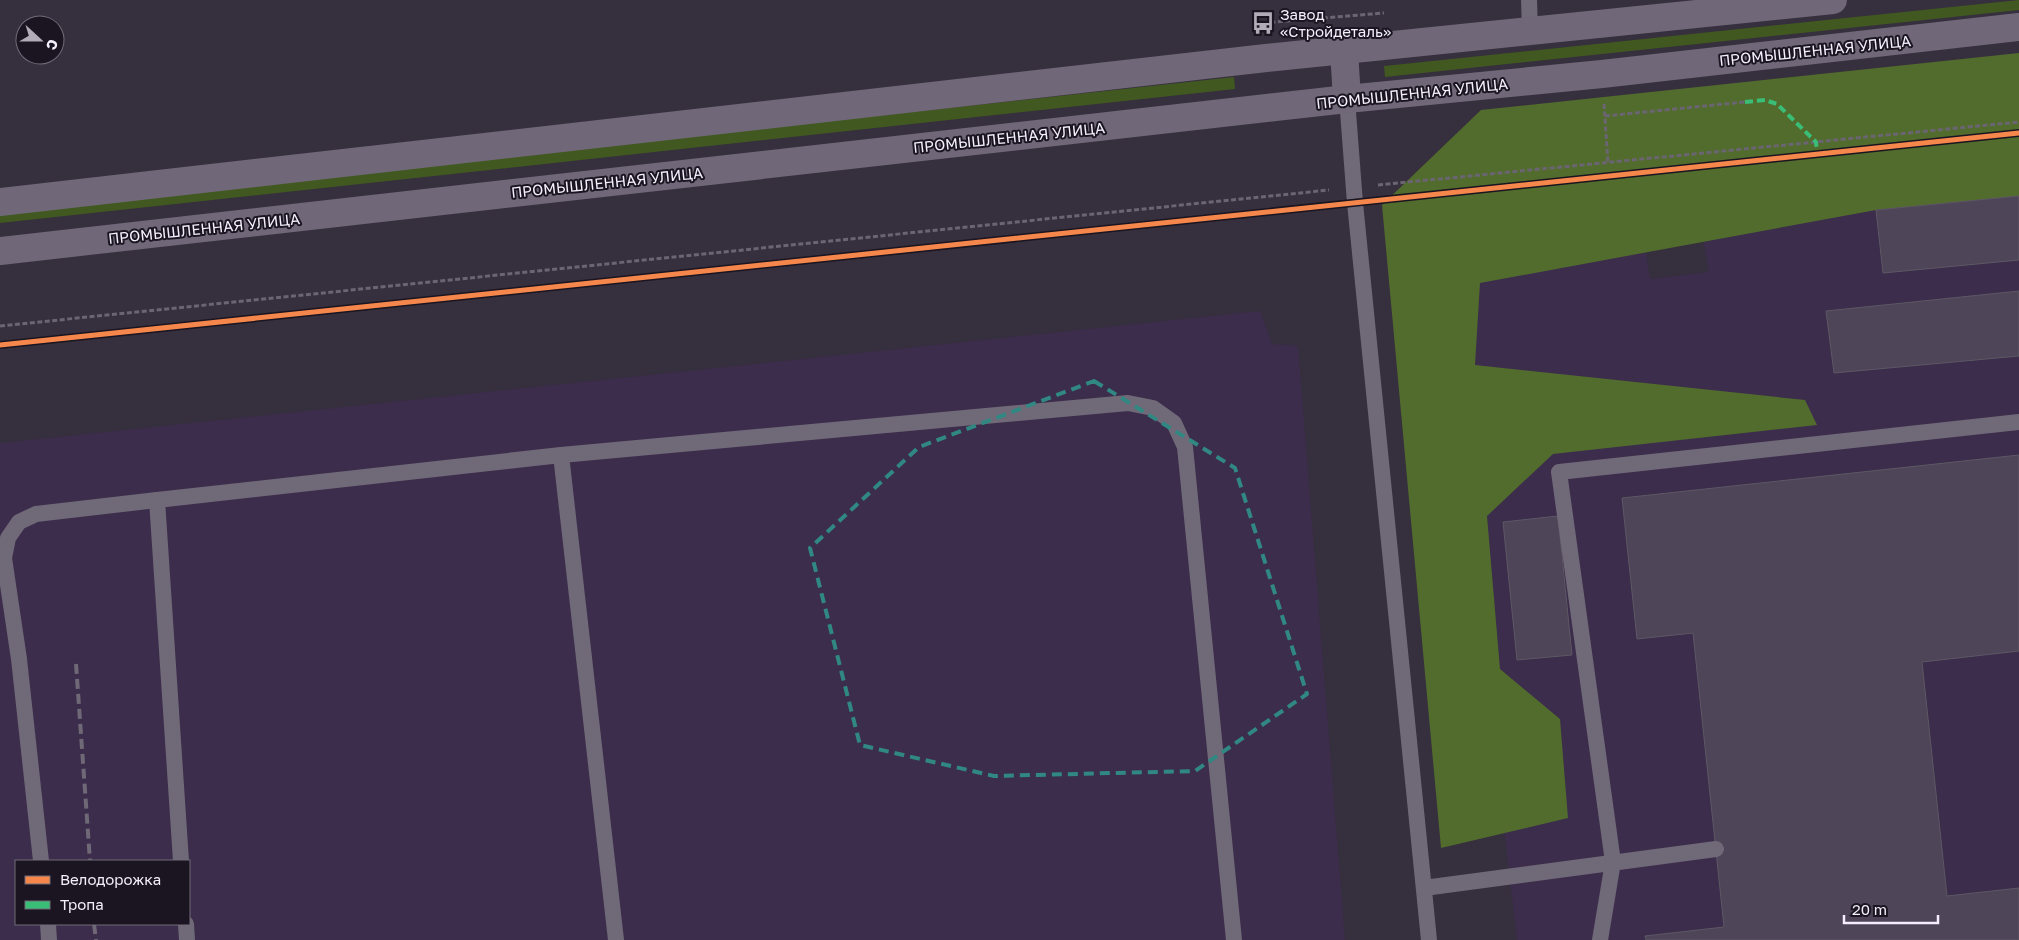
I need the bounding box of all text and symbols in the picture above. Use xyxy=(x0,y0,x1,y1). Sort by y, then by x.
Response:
place label: Завод «Стройдеталь» xyxy=(1280,5,1391,40)
bus stop icon: Завод «Стройдеталь» xyxy=(1250,10,1276,36)
north arrow xyxy=(15,15,65,65)
street label: ПРОМЫШЛЕННАЯ УЛИЦА xyxy=(1718,31,1912,69)
text: С xyxy=(43,37,62,53)
street label: ПРОМЫШЛЕННАЯ УЛИЦА xyxy=(1315,74,1509,112)
street label: ПРОМЫШЛЕННАЯ УЛИЦА xyxy=(912,118,1106,156)
street label: ПРОМЫШЛЕННАЯ УЛИЦА xyxy=(510,163,704,201)
street label: ПРОМЫШЛЕННАЯ УЛИЦА xyxy=(107,209,301,247)
legend xyxy=(15,860,190,925)
text: Велодорожка xyxy=(60,870,161,888)
scale bar xyxy=(1844,892,1938,924)
text: Тропа xyxy=(60,895,104,913)
text: 20 m xyxy=(1852,900,1887,918)

